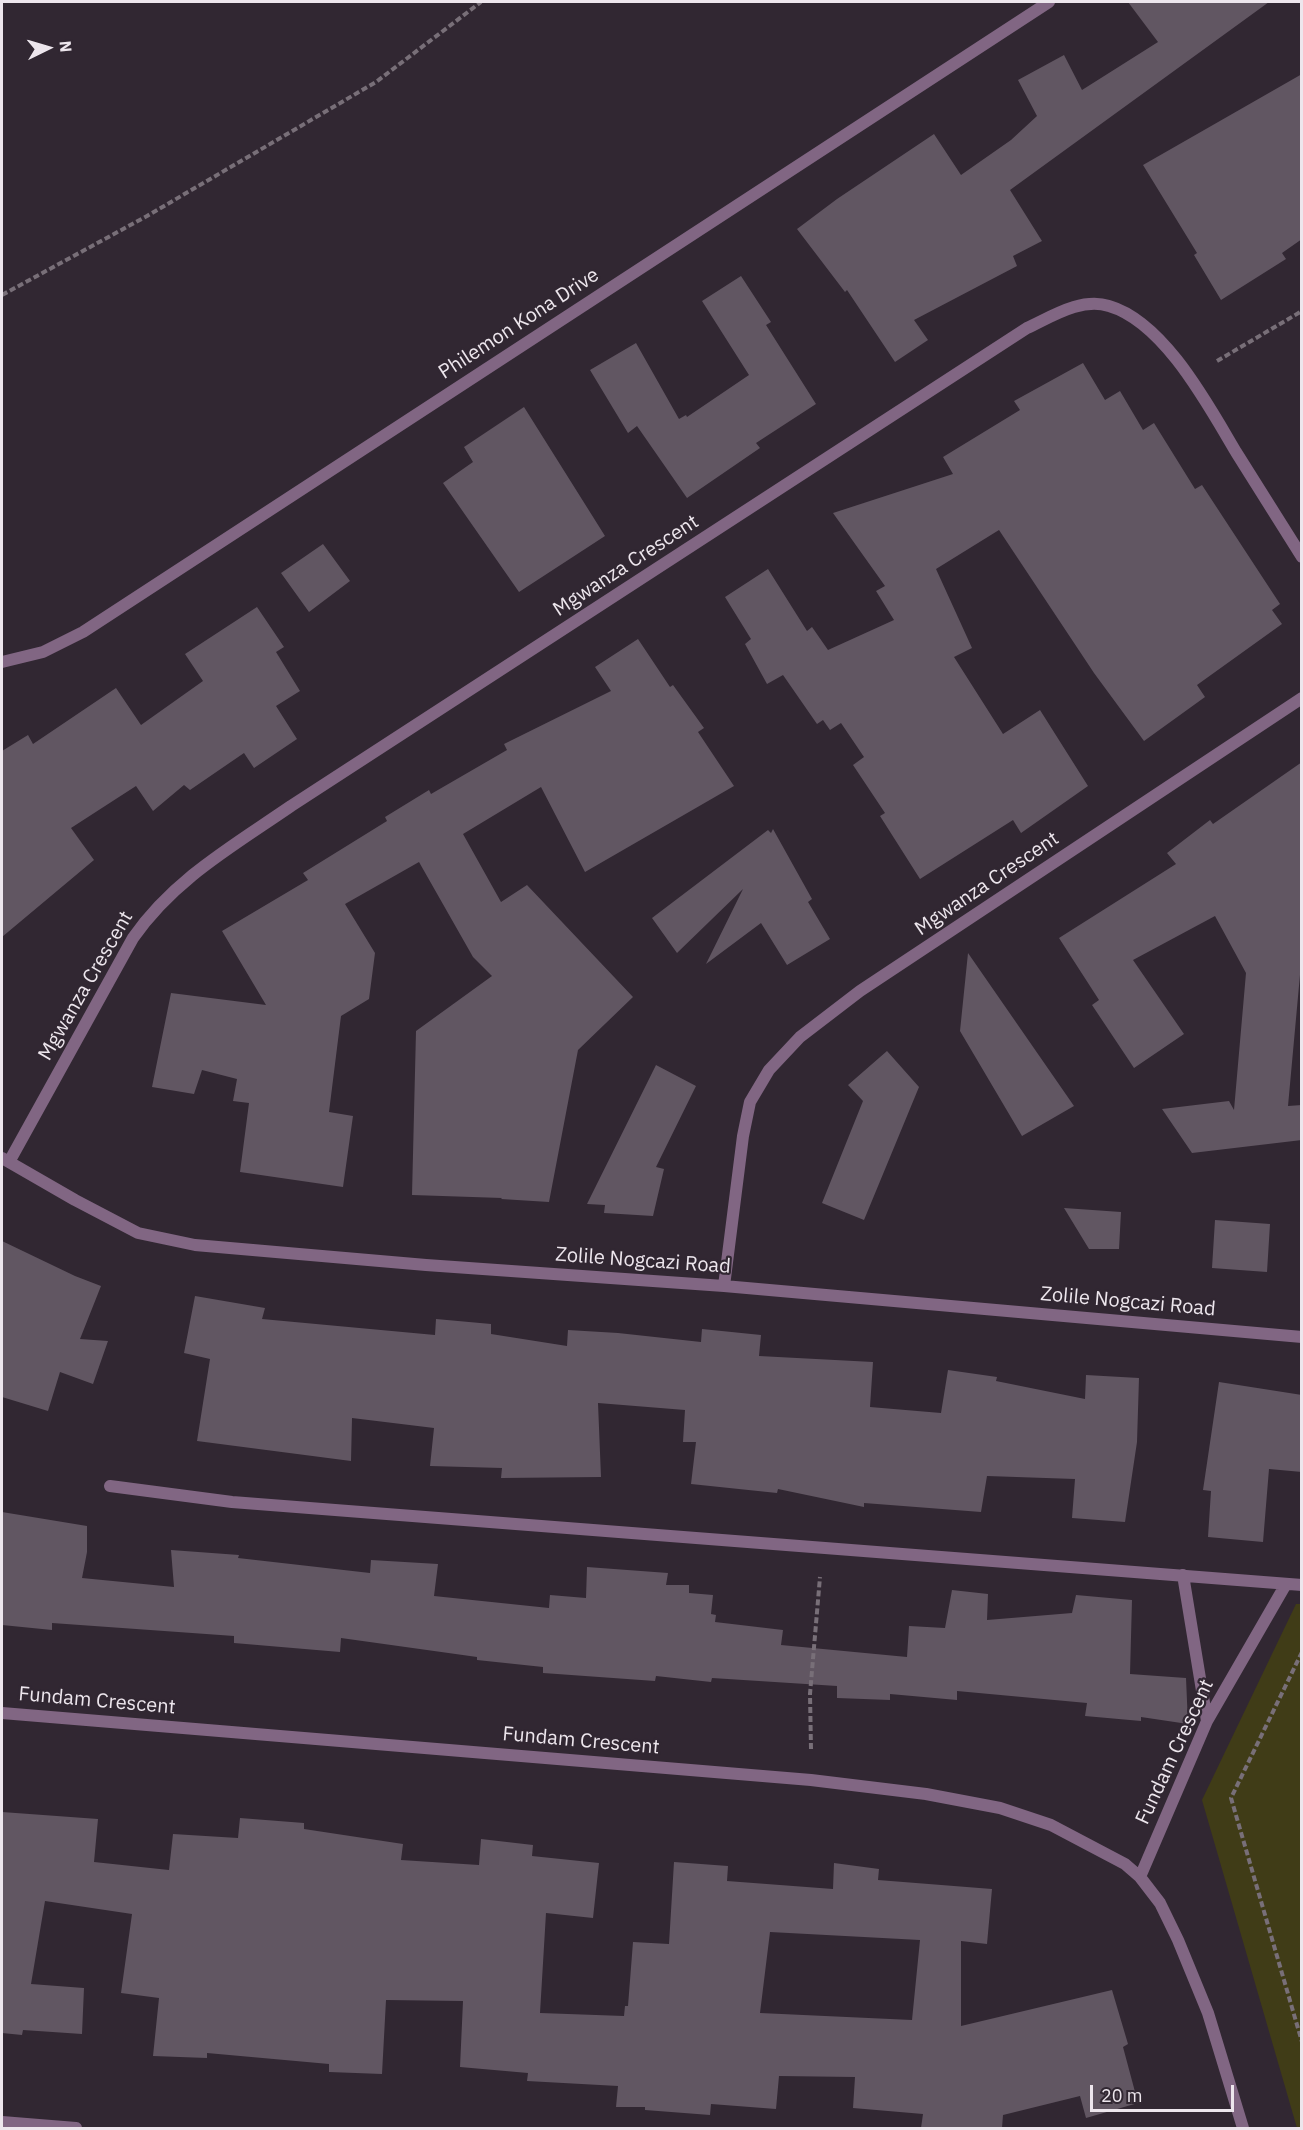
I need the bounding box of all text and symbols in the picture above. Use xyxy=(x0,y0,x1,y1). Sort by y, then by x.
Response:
north arrow xyxy=(18,18,78,78)
text: N xyxy=(55,40,76,53)
street label: Philemon Kona Drive xyxy=(434,263,604,385)
street label: Mgwanza Crescent xyxy=(549,510,703,622)
street label: Mgwanza Crescent xyxy=(910,827,1064,941)
street label: Mgwanza Crescent xyxy=(33,907,139,1065)
street label: Zolile Nogcazi Road xyxy=(554,1243,732,1279)
street label: Zolile Nogcazi Road xyxy=(1039,1282,1217,1322)
street label: Fundam Crescent xyxy=(1131,1676,1219,1828)
street label: Fundam Crescent xyxy=(17,1682,177,1720)
street label: Fundam Crescent xyxy=(501,1722,661,1760)
scale bar xyxy=(1093,2073,1237,2111)
text: 20 m xyxy=(1101,2084,1143,2107)

